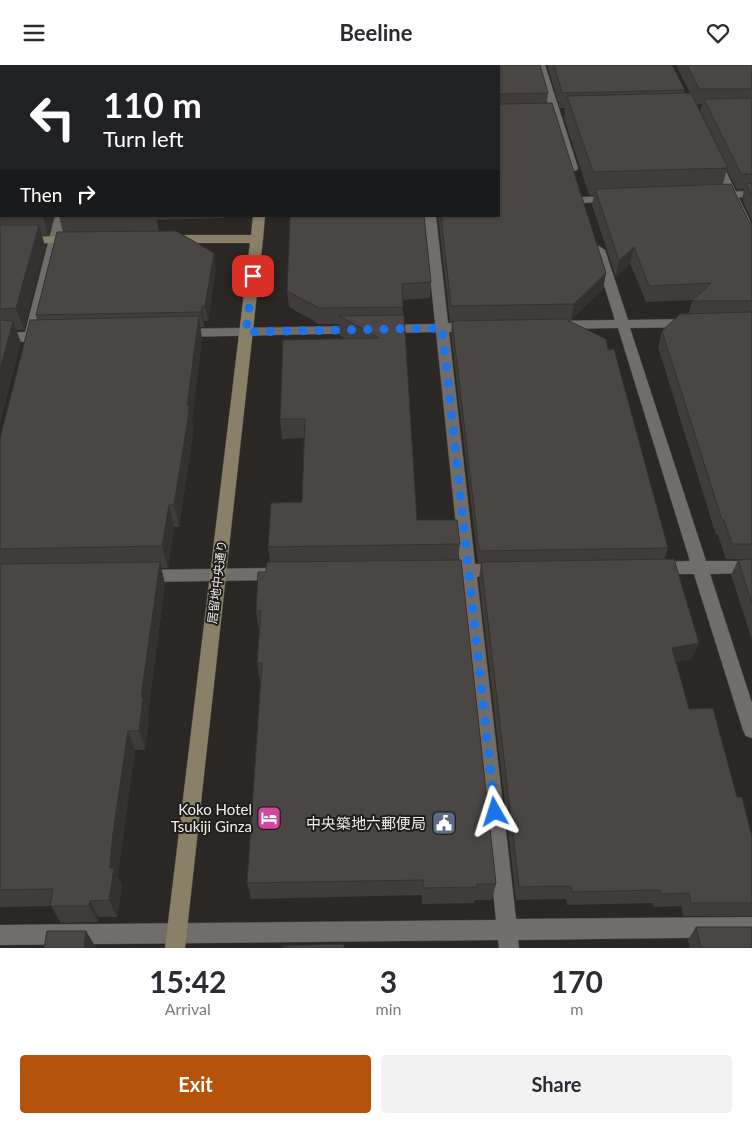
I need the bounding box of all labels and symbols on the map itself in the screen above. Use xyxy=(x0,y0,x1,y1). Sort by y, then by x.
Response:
pin xyxy=(232,255,274,297)
street label: 居留地中央通り xyxy=(204,539,230,625)
position arrow xyxy=(468,785,520,837)
place label: Koko Hotel Tsukiji Ginza xyxy=(171,800,252,835)
hotel icon: Koko Hotel Tsukiji Ginza xyxy=(256,805,282,831)
public building icon: 中央築地六郵便局 xyxy=(431,810,457,836)
place label: 中央築地六郵便局 xyxy=(306,814,426,832)

